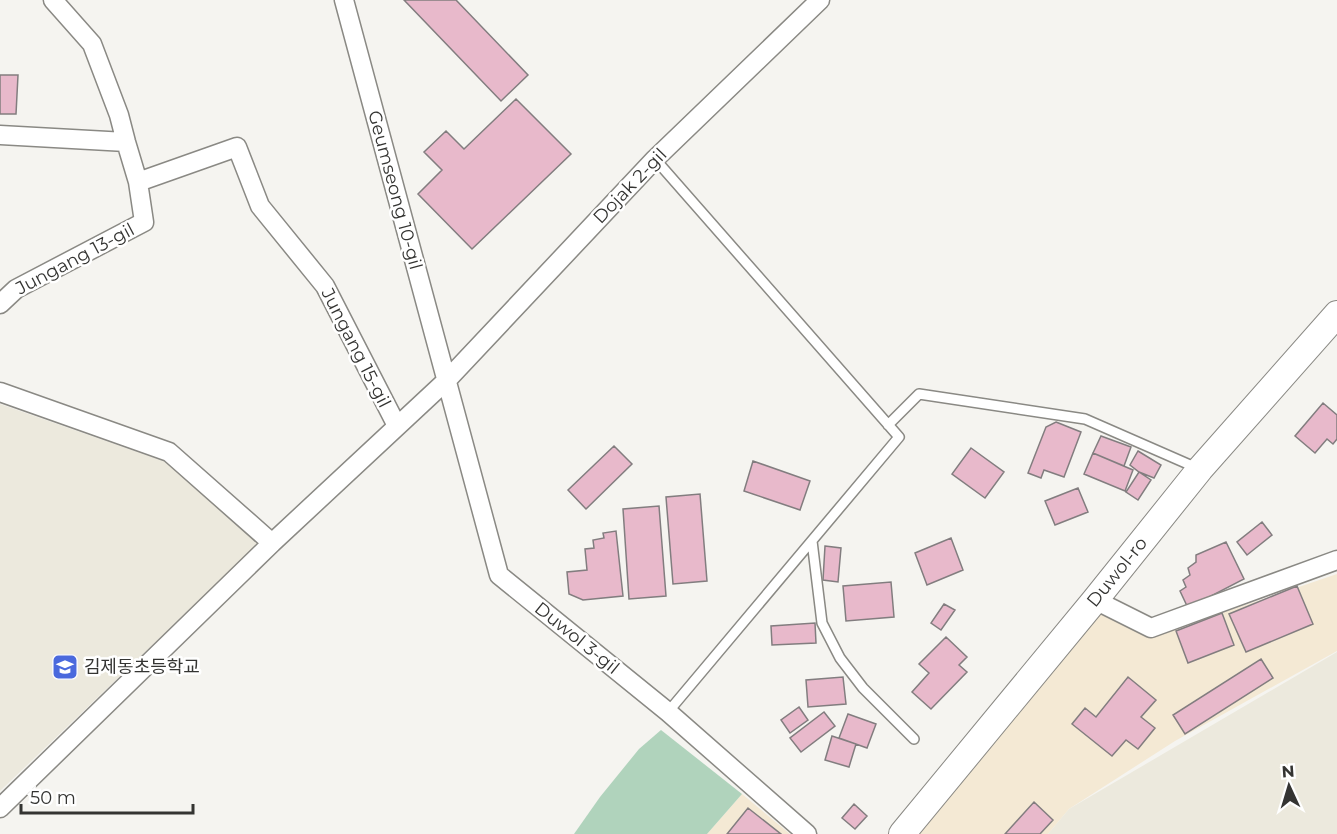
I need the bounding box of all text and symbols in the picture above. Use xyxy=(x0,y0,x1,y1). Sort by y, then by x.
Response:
street label: Geumseong 10-gil xyxy=(363,108,427,272)
street label: Dojak 2-gil xyxy=(589,144,671,228)
street label: Jungang 13-gil xyxy=(11,218,138,300)
street label: Jungang 15-gil xyxy=(316,284,396,411)
street label: Duwol-ro xyxy=(1082,533,1152,611)
street label: Duwol 3-gil xyxy=(530,597,624,679)
school or university icon: 김제동초등학교 xyxy=(50,652,80,682)
place label: 김제동초등학교 xyxy=(84,656,200,678)
north arrow xyxy=(1259,756,1319,816)
text: N xyxy=(1281,762,1295,781)
scale bar xyxy=(21,777,194,815)
text: 50 m xyxy=(30,787,76,809)

